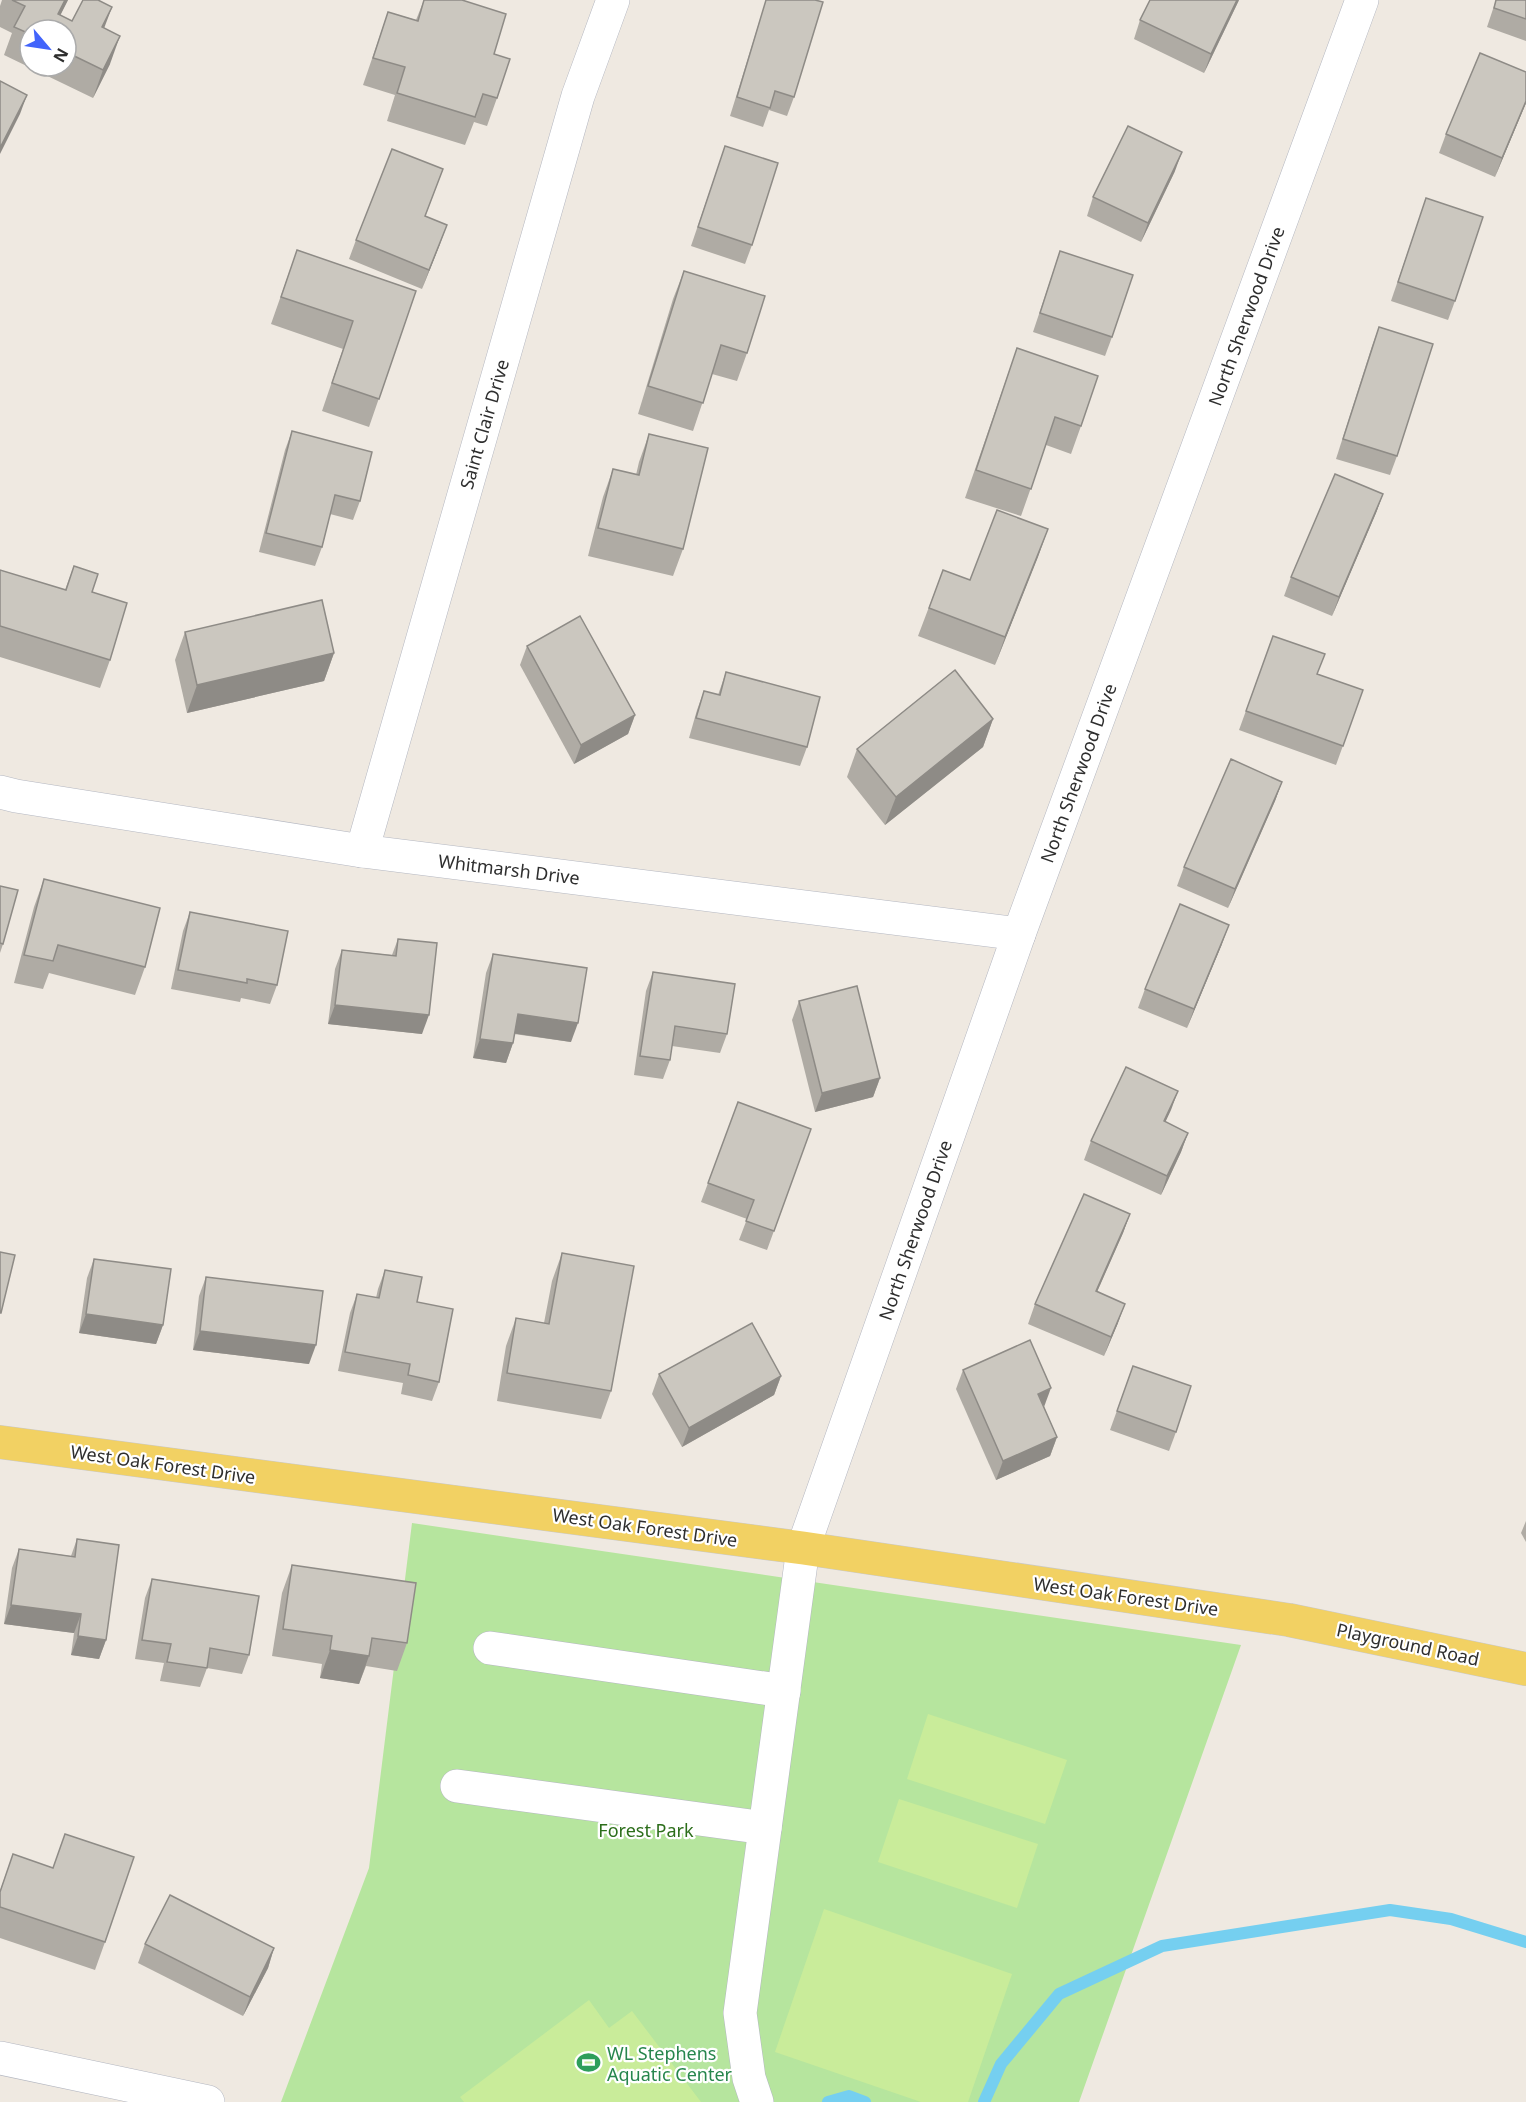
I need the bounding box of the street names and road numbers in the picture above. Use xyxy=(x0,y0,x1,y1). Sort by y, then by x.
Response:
street label: North Sherwood Drive xyxy=(1202,223,1290,409)
street label: Saint Clair Drive xyxy=(454,356,514,492)
street label: North Sherwood Drive xyxy=(1034,680,1122,866)
street label: Whitmarsh Drive xyxy=(437,848,581,890)
street label: North Sherwood Drive xyxy=(873,1137,957,1323)
street label: West Oak Forest Drive xyxy=(69,1439,257,1489)
street label: West Oak Forest Drive xyxy=(551,1502,739,1552)
street label: West Oak Forest Drive xyxy=(1032,1571,1220,1621)
street label: Playground Road xyxy=(1335,1617,1481,1671)

